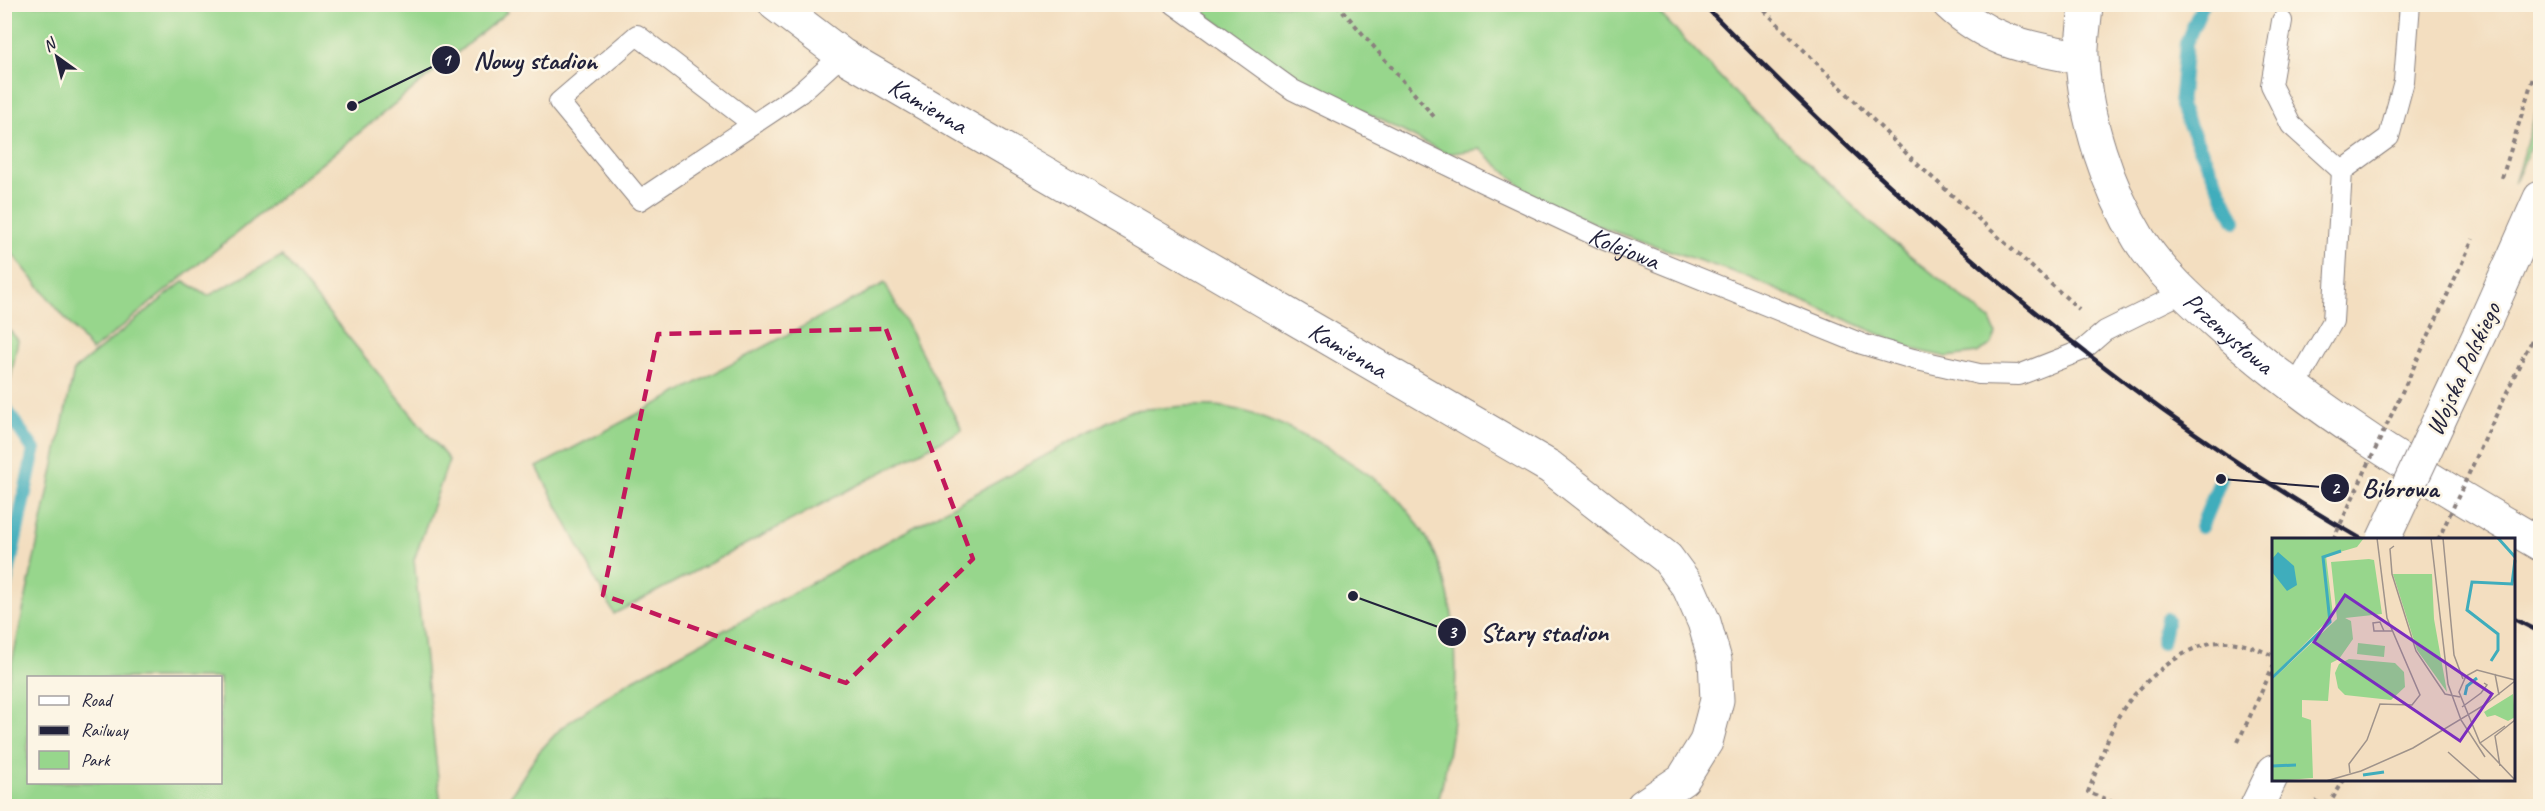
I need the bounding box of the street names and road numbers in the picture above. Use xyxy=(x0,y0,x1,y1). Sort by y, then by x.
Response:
street label: Kamienna xyxy=(883,69,975,142)
street label: Kolejowa xyxy=(1584,218,1666,277)
street label: Przemysłowa xyxy=(2177,285,2282,382)
street label: Wojska Polskiego xyxy=(2418,296,2509,441)
street label: Kamienna xyxy=(1303,314,1395,386)

